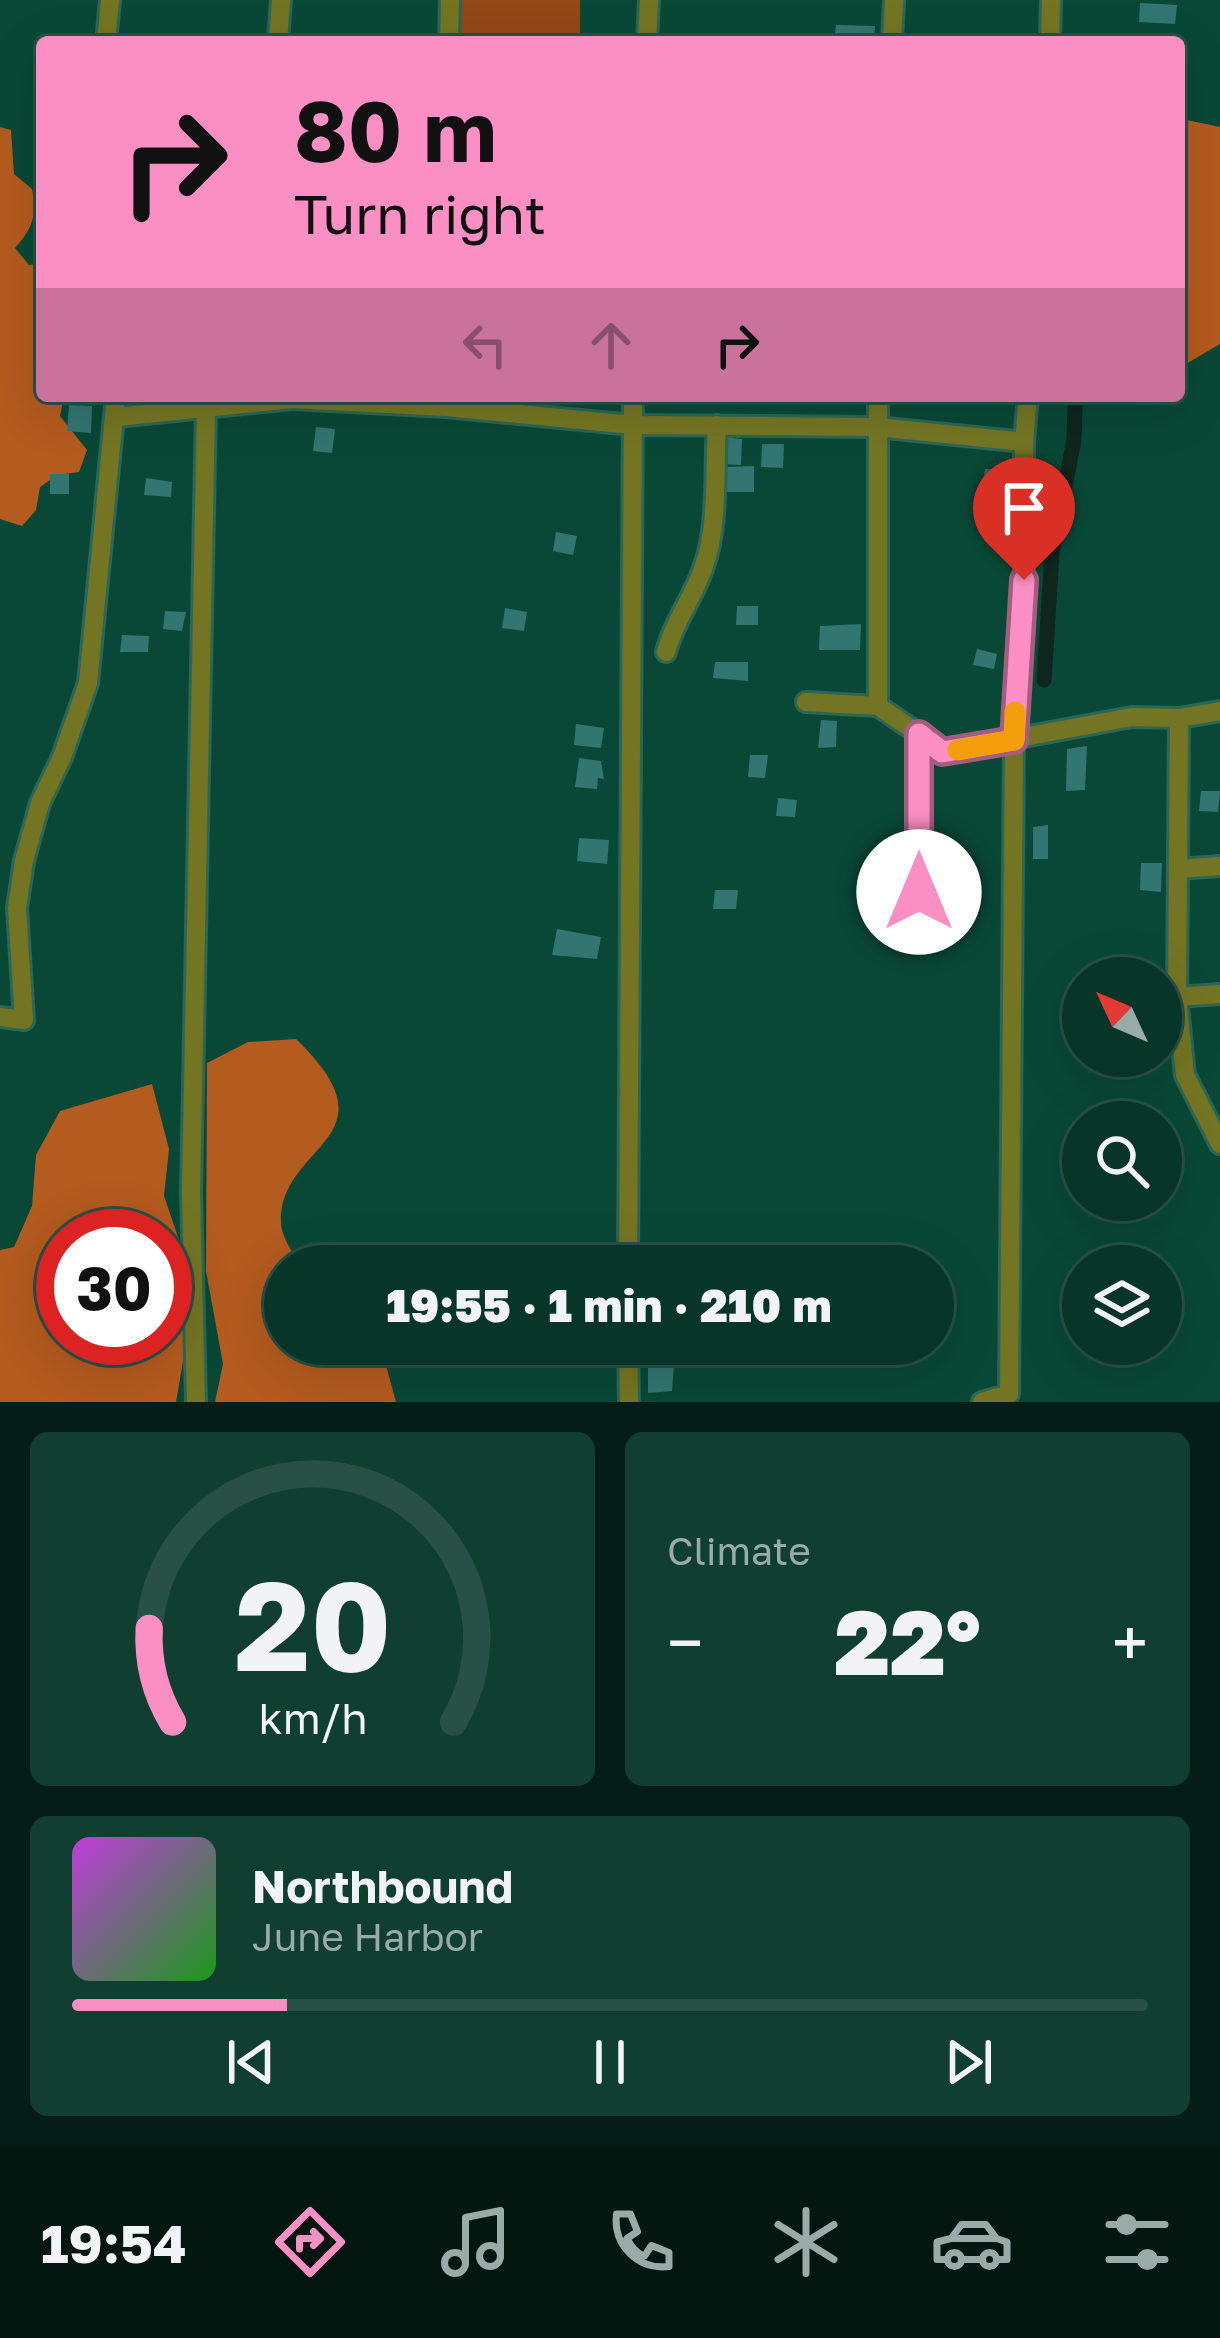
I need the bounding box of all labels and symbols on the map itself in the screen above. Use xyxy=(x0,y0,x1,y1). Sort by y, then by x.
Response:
pin xyxy=(973,457,1075,580)
position arrow xyxy=(856,829,982,955)
north arrow xyxy=(1062,957,1182,1077)
speed limit sign: 30 xyxy=(36,1209,192,1365)

